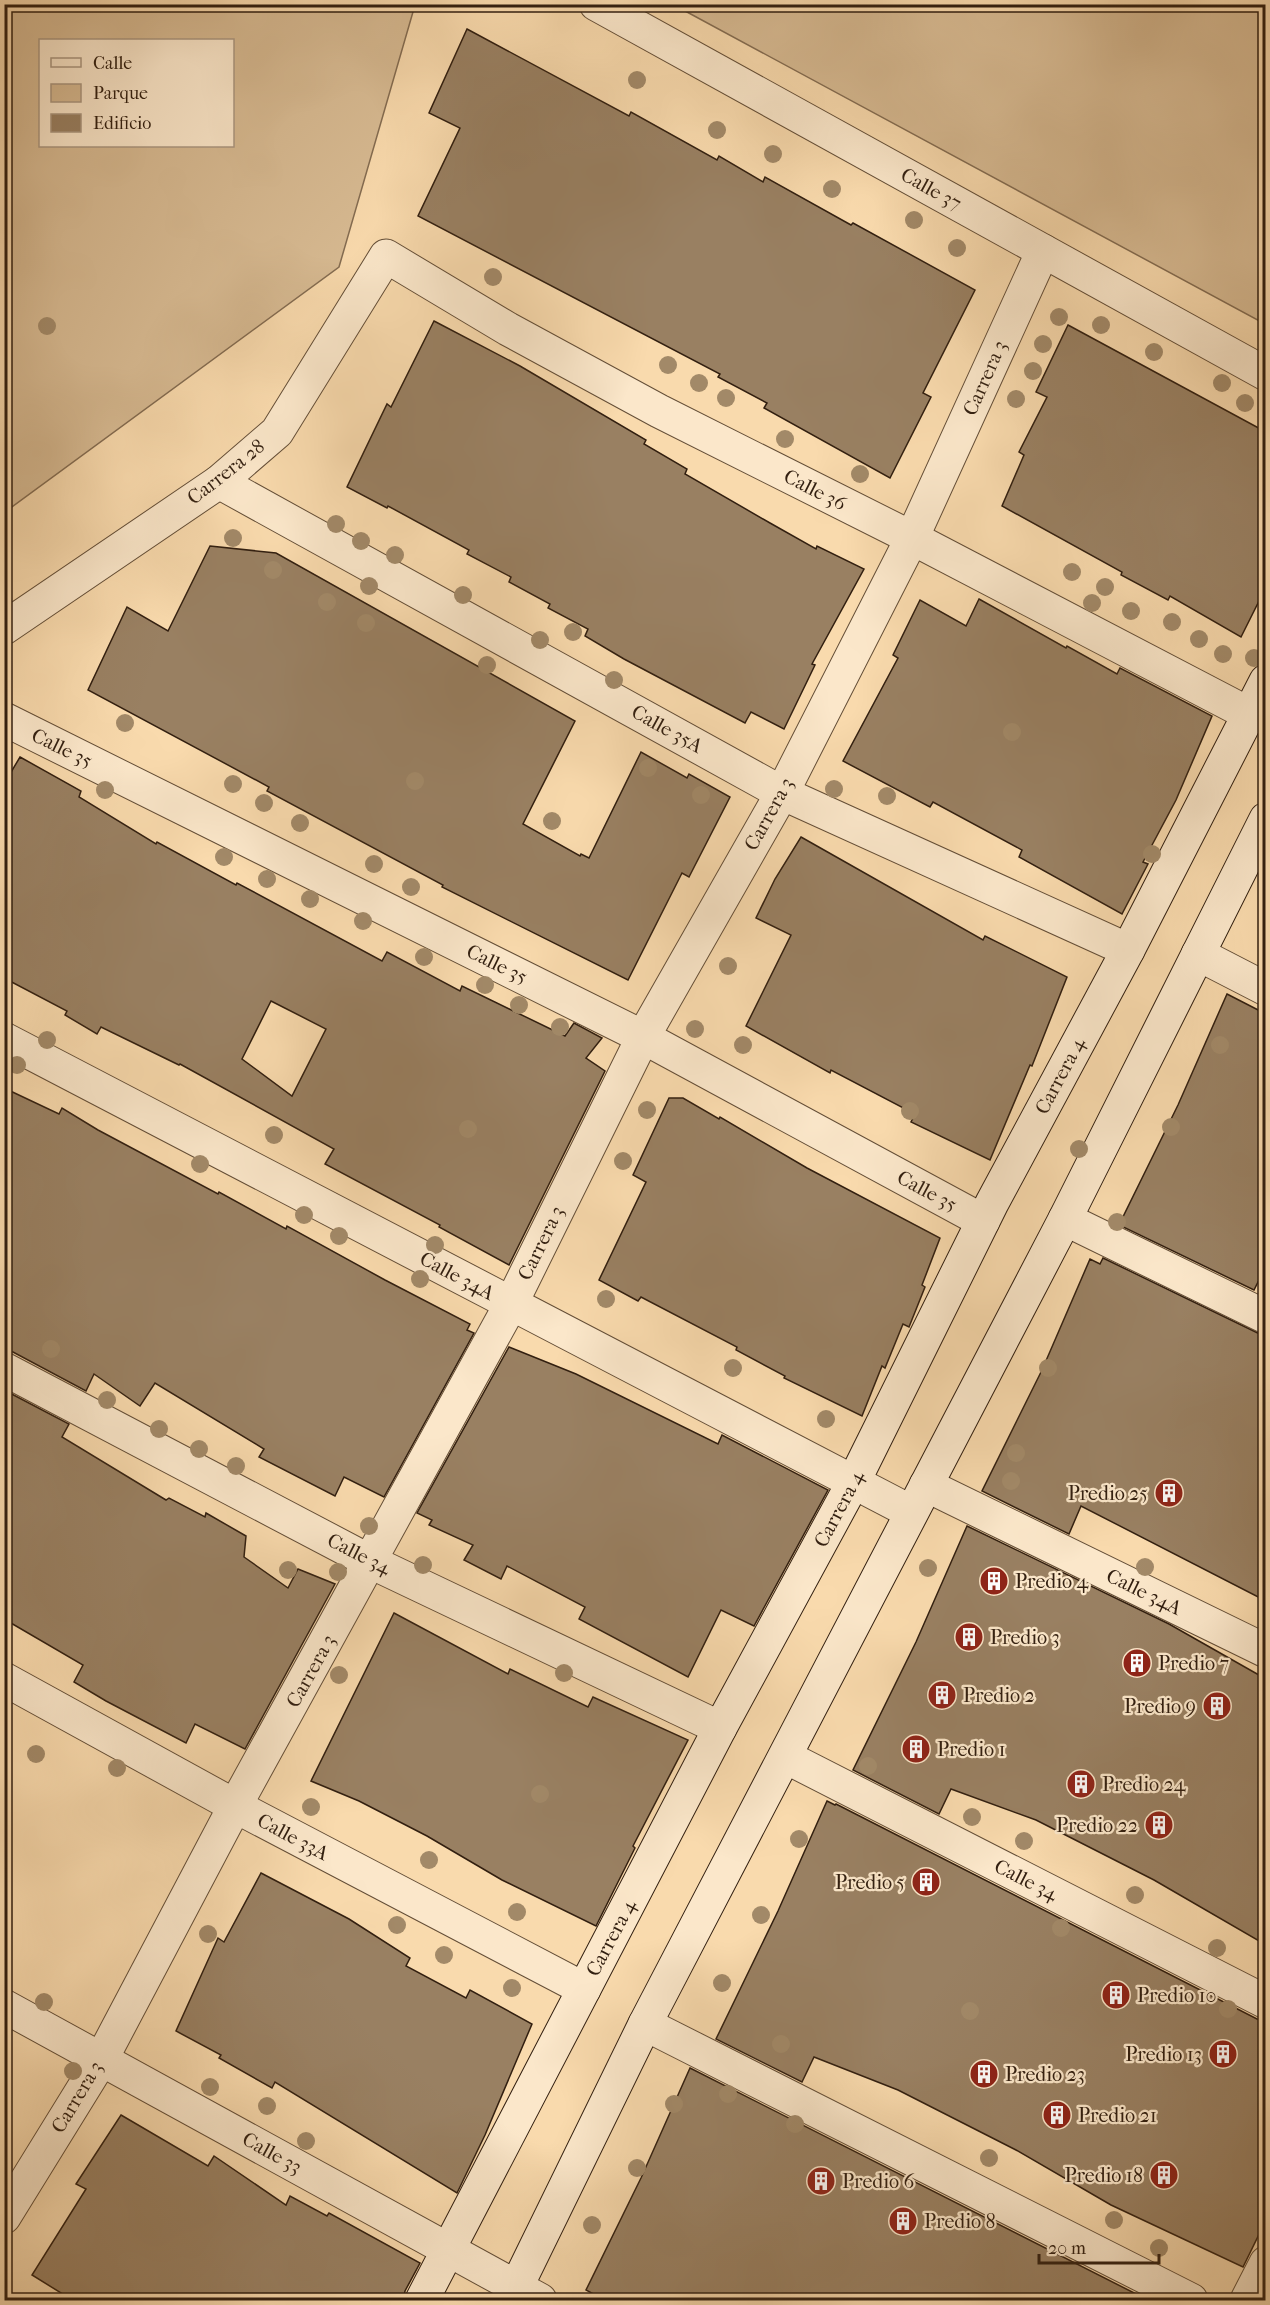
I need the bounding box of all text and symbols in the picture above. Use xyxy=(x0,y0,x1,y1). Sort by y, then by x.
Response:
legend xyxy=(39,39,234,147)
text: Calle xyxy=(93,53,132,74)
text: Parque xyxy=(93,83,148,104)
text: Edificio xyxy=(93,113,151,134)
street label: Calle 37 xyxy=(897,163,966,215)
street label: Carrera 3 xyxy=(958,337,1012,419)
street label: Carrera 28 xyxy=(183,435,269,509)
street label: Calle 36 xyxy=(780,465,850,515)
street label: Calle 35A xyxy=(627,700,707,758)
street label: Calle 35 xyxy=(28,723,96,773)
street label: Carrera 3 xyxy=(740,774,798,854)
street label: Calle 35 xyxy=(463,939,531,989)
street label: Carrera 4 xyxy=(1030,1033,1090,1118)
street label: Calle 35 xyxy=(893,1166,961,1216)
street label: Carrera 3 xyxy=(513,1202,569,1284)
street label: Calle 34A xyxy=(416,1247,499,1306)
street label: Carrera 4 xyxy=(809,1466,869,1551)
building icon: Predio 25 xyxy=(1153,1477,1185,1509)
place label: Predio 25 xyxy=(1068,1482,1148,1505)
street label: Calle 34 xyxy=(324,1528,395,1580)
street label: Calle 34A xyxy=(1103,1564,1186,1620)
building icon: Predio 4 xyxy=(978,1565,1010,1597)
place label: Predio 4 xyxy=(1015,1570,1089,1593)
building icon: Predio 3 xyxy=(953,1621,985,1653)
place label: Predio 3 xyxy=(990,1626,1060,1649)
street label: Carrera 3 xyxy=(282,1631,340,1711)
building icon: Predio 7 xyxy=(1121,1647,1153,1679)
place label: Predio 7 xyxy=(1158,1652,1229,1675)
building icon: Predio 2 xyxy=(926,1679,958,1711)
place label: Predio 2 xyxy=(963,1684,1035,1707)
building icon: Predio 9 xyxy=(1201,1690,1233,1722)
place label: Predio 9 xyxy=(1124,1695,1196,1718)
building icon: Predio 1 xyxy=(900,1733,932,1765)
place label: Predio 1 xyxy=(937,1738,1006,1761)
building icon: Predio 24 xyxy=(1065,1768,1097,1800)
place label: Predio 24 xyxy=(1102,1773,1187,1796)
street label: Calle 33A xyxy=(254,1809,333,1866)
building icon: Predio 22 xyxy=(1143,1809,1175,1841)
place label: Predio 22 xyxy=(1056,1814,1138,1837)
street label: Calle 34 xyxy=(991,1854,1062,1906)
building icon: Predio 5 xyxy=(910,1866,942,1898)
place label: Predio 5 xyxy=(835,1871,905,1894)
street label: Carrera 4 xyxy=(581,1895,641,1980)
building icon: Predio 10 xyxy=(1100,1979,1132,2011)
place label: Predio 10 xyxy=(1137,1984,1216,2007)
building icon: Predio 13 xyxy=(1207,2038,1239,2070)
place label: Predio 13 xyxy=(1125,2043,1202,2066)
street label: Carrera 3 xyxy=(47,2057,107,2137)
building icon: Predio 23 xyxy=(968,2058,1000,2090)
place label: Predio 23 xyxy=(1005,2063,1085,2086)
building icon: Predio 21 xyxy=(1041,2099,1073,2131)
place label: Predio 21 xyxy=(1078,2104,1157,2127)
street label: Calle 33 xyxy=(238,2127,306,2179)
building icon: Predio 18 xyxy=(1148,2159,1180,2191)
place label: Predio 18 xyxy=(1064,2164,1143,2187)
building icon: Predio 6 xyxy=(805,2165,837,2197)
place label: Predio 6 xyxy=(842,2170,914,2193)
building icon: Predio 8 xyxy=(887,2205,919,2237)
place label: Predio 8 xyxy=(924,2210,995,2233)
scale bar xyxy=(1039,2227,1159,2265)
text: 20 m xyxy=(1048,2238,1086,2259)

